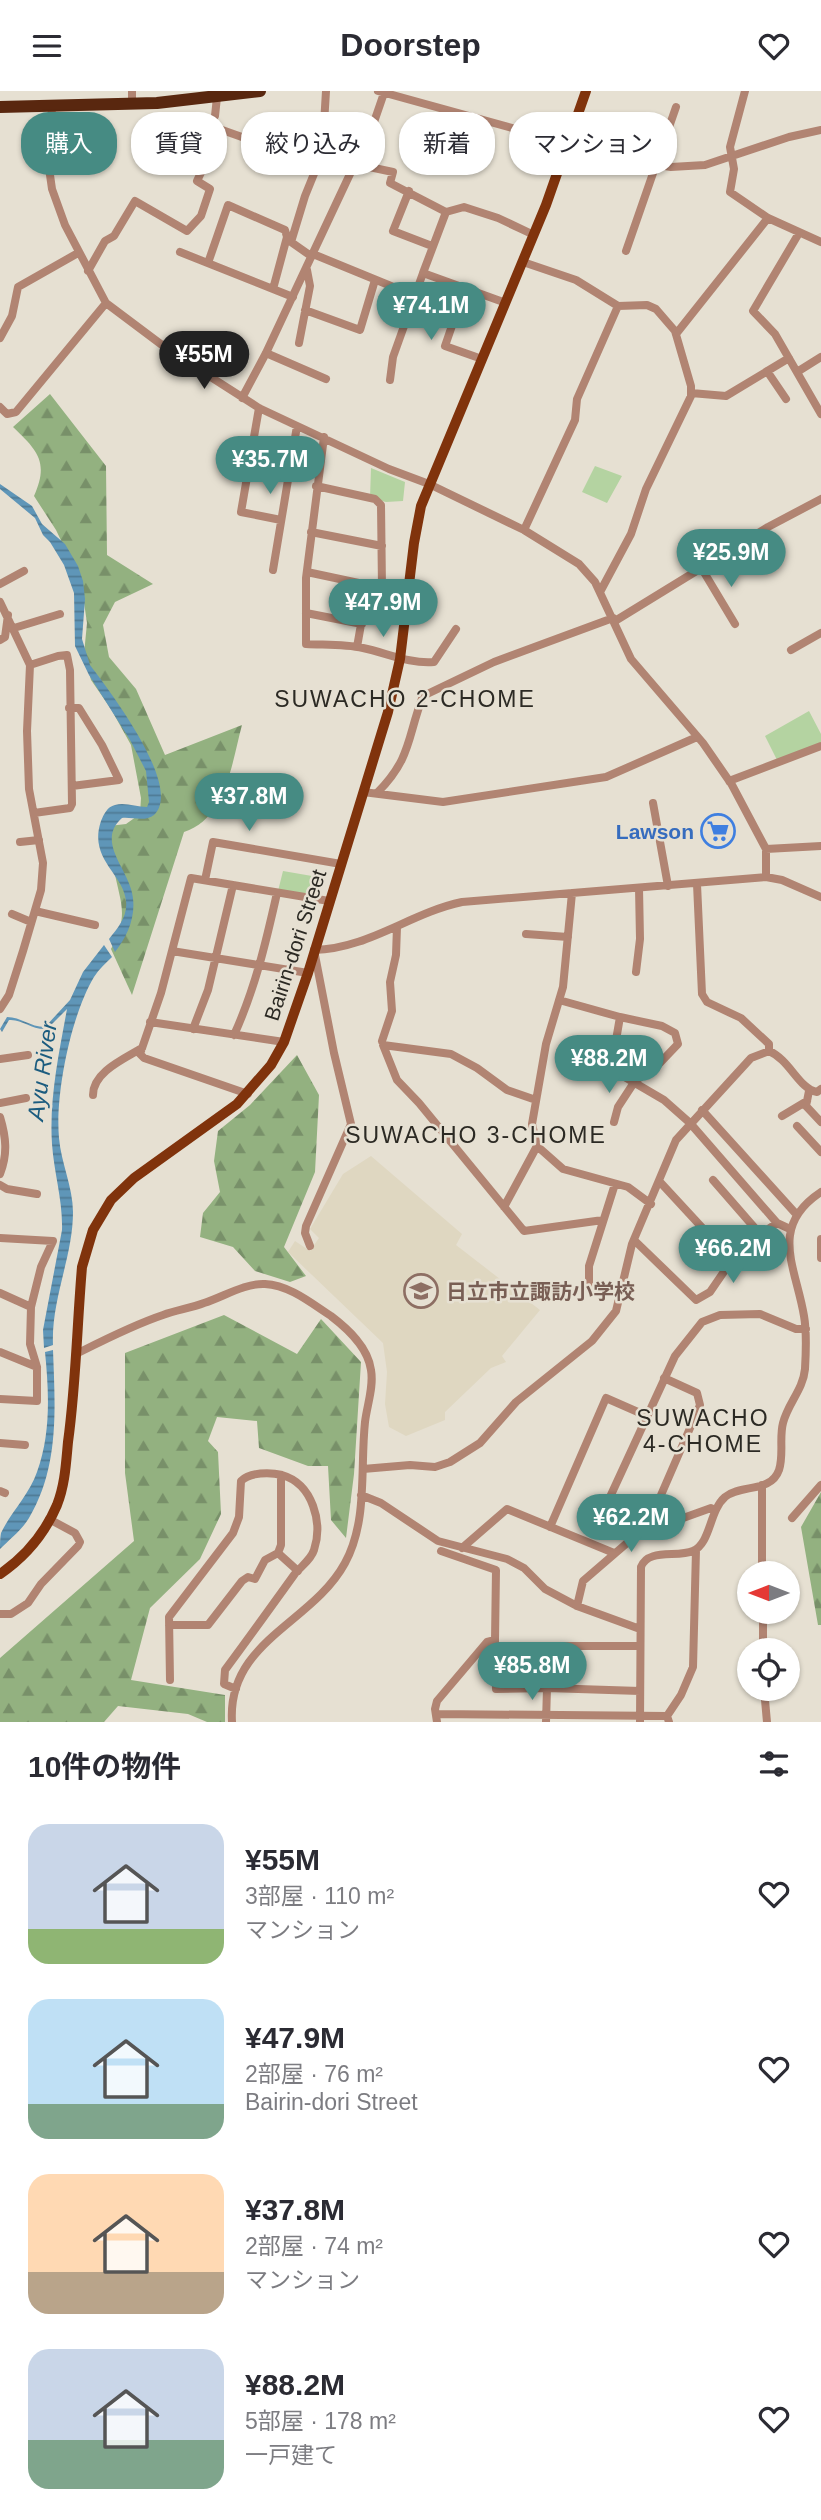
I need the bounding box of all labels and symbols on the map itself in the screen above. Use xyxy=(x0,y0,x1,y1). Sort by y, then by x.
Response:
pin: ¥74.1M xyxy=(374,282,488,342)
pin: ¥55M xyxy=(163,331,245,391)
pin: ¥35.7M xyxy=(213,437,327,496)
pin: ¥25.9M xyxy=(674,529,788,589)
pin: ¥47.9M xyxy=(326,580,440,639)
district label: SUWACHO 2-CHOME xyxy=(274,686,536,712)
pin: ¥37.8M xyxy=(192,773,306,833)
supermarket icon: Lawson xyxy=(699,812,737,850)
place label: Lawson xyxy=(616,820,694,843)
street label: Bairin-dori Street xyxy=(260,866,330,1023)
water label: Ayu River xyxy=(22,1019,62,1124)
pin: ¥88.2M xyxy=(552,1035,666,1095)
district label: SUWACHO 3-CHOME xyxy=(345,1122,607,1148)
pin: ¥66.2M xyxy=(676,1225,790,1285)
school or university icon: 日立市立諏訪小学校 xyxy=(402,1272,440,1310)
place label: 日立市立諏訪小学校 xyxy=(446,1280,635,1303)
district label: SUWACHO 4-CHOME xyxy=(636,1405,770,1457)
pin: ¥62.2M xyxy=(574,1495,688,1554)
north arrow xyxy=(737,1561,800,1624)
pin: ¥85.8M xyxy=(475,1643,589,1702)

